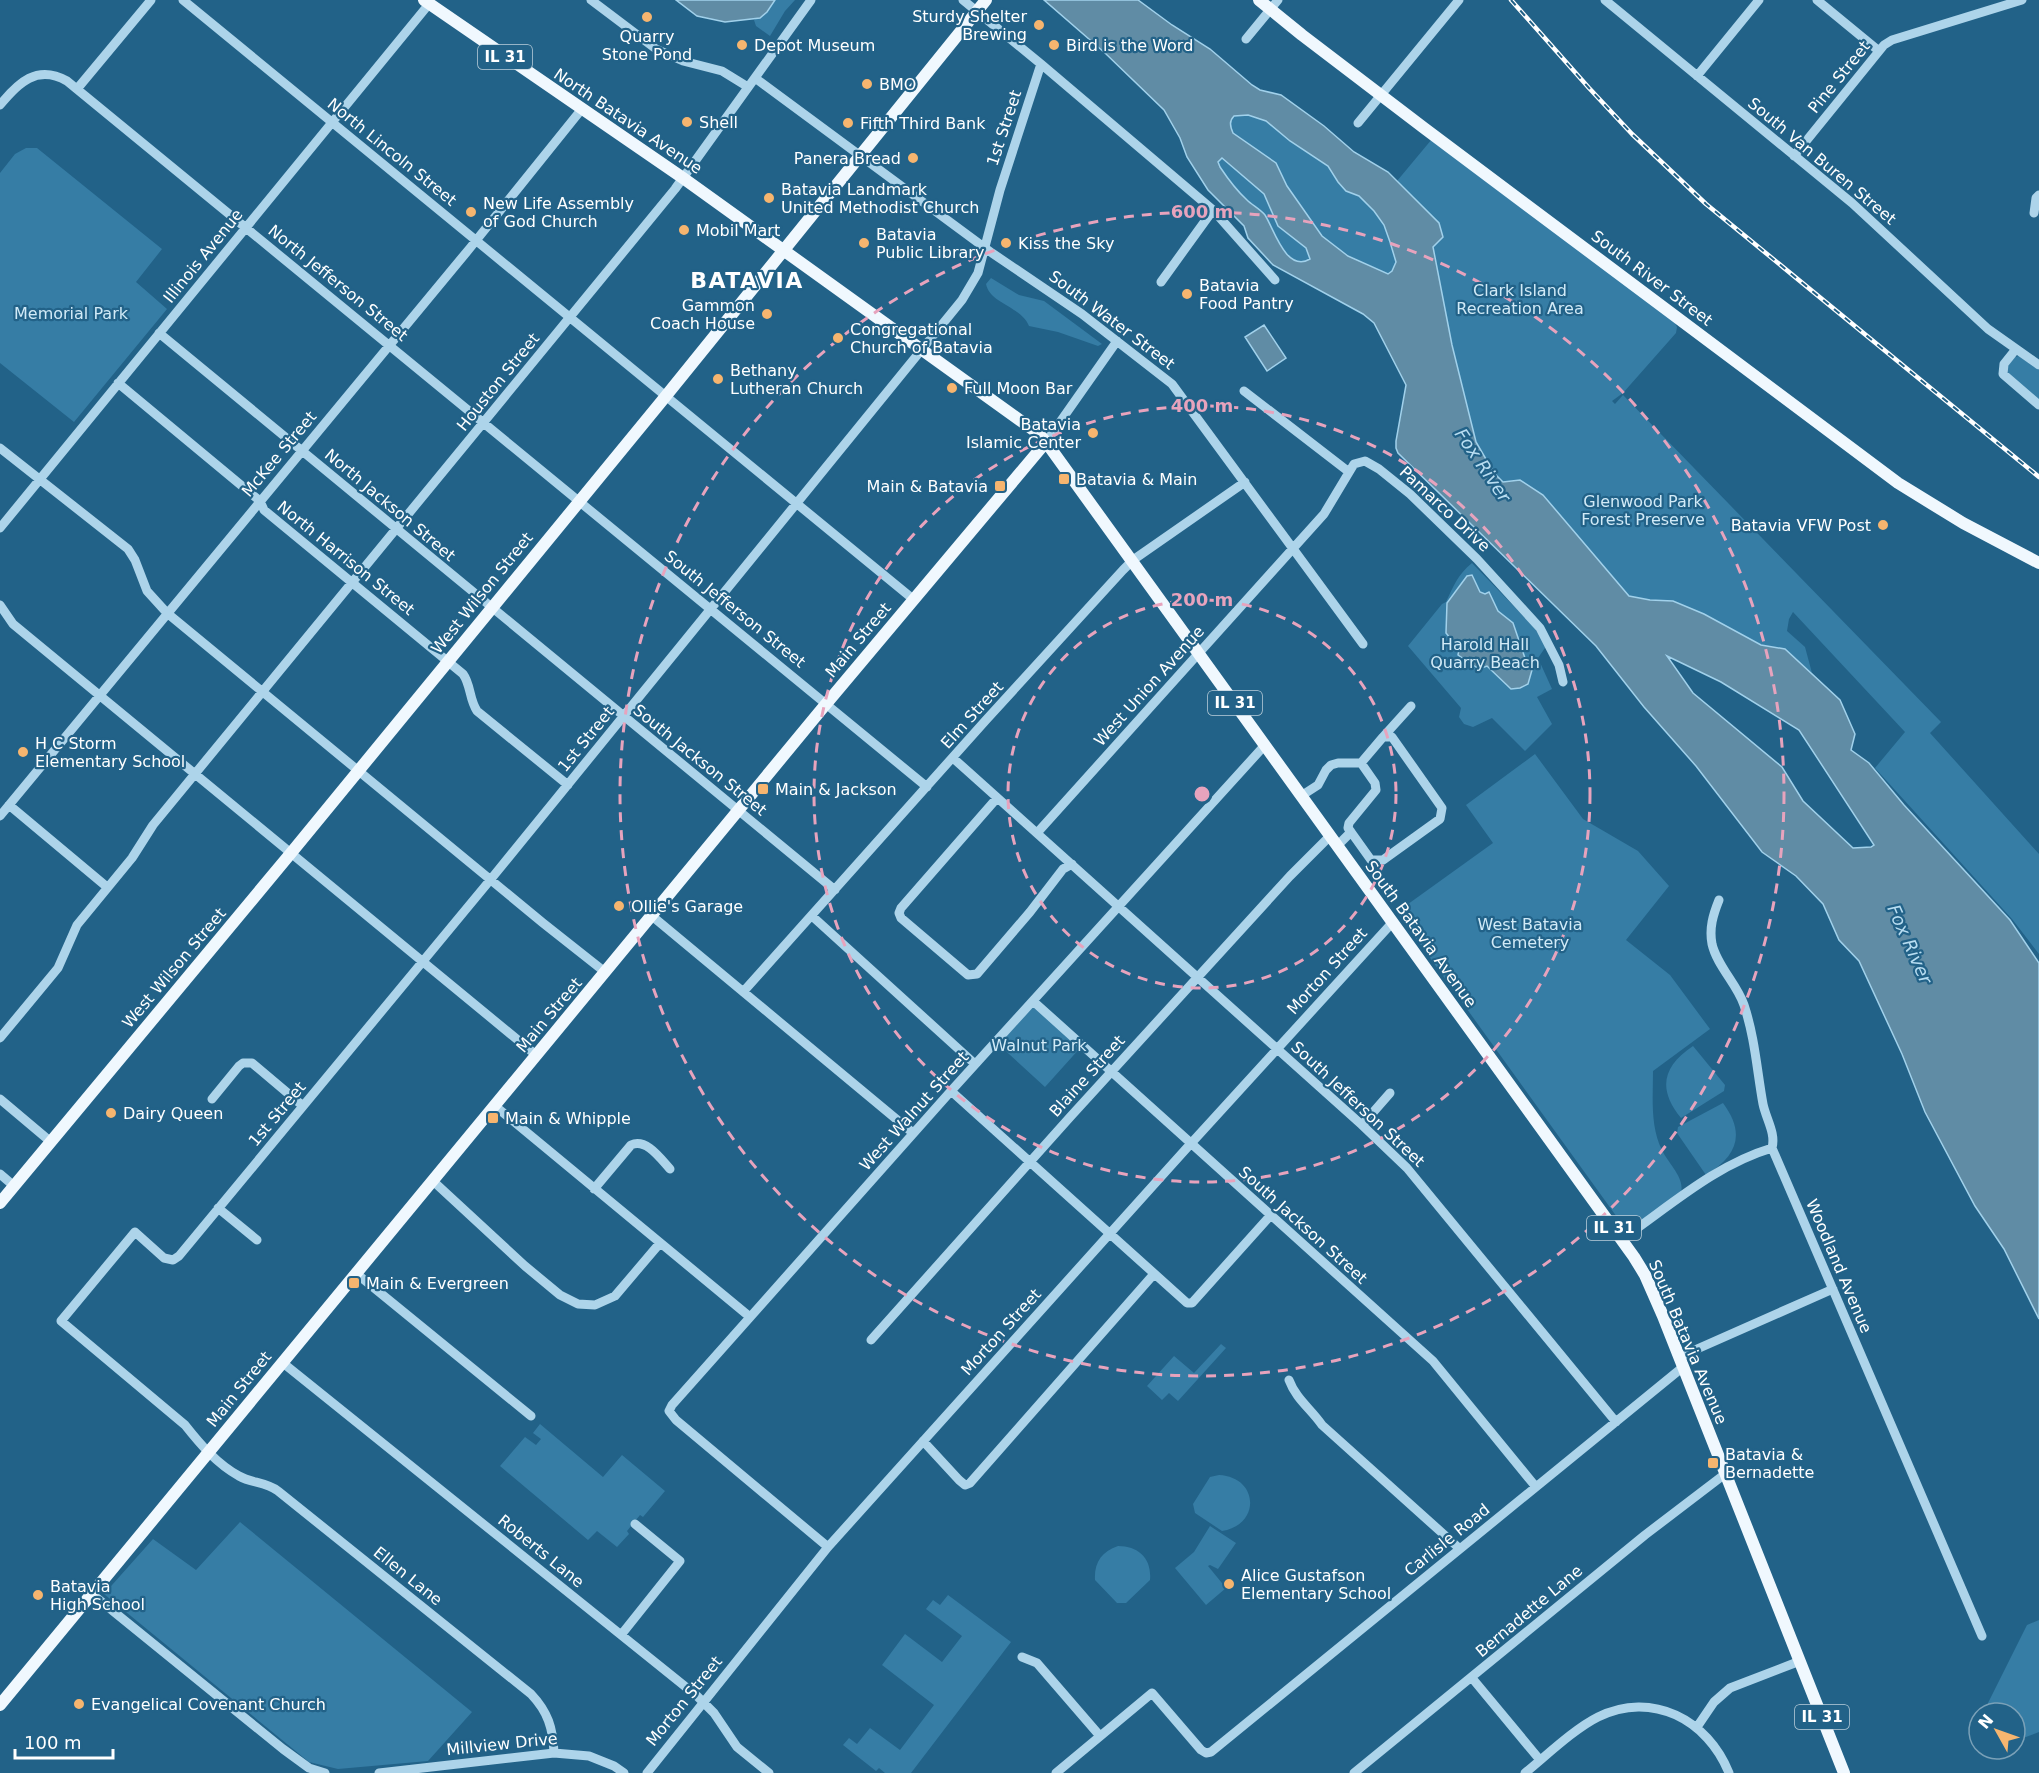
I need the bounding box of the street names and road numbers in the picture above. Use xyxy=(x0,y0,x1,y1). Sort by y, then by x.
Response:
street label: Pine Street xyxy=(1804,37,1874,117)
road number: IL 31 xyxy=(478,45,532,69)
street label: North Batavia Avenue xyxy=(550,64,706,178)
street label: 1st Street xyxy=(983,88,1025,168)
street label: North Lincoln Street xyxy=(324,94,460,210)
street label: South Van Buren Street xyxy=(1744,94,1900,228)
street label: Illinois Avenue xyxy=(159,205,247,307)
street label: North Jefferson Street xyxy=(264,221,412,345)
street label: South River Street xyxy=(1588,226,1716,330)
street label: South Water Street xyxy=(1045,266,1179,374)
street label: Houston Street xyxy=(453,329,543,435)
street label: McKee Street xyxy=(238,407,320,501)
street label: North Jackson Street xyxy=(321,445,459,565)
street label: Pamarco Drive xyxy=(1396,462,1494,556)
street label: North Harrison Street xyxy=(274,497,418,619)
street label: West Wilson Street xyxy=(427,528,537,658)
street label: South Jefferson Street xyxy=(661,546,809,672)
street label: Main Street xyxy=(821,599,895,681)
street label: West Union Avenue xyxy=(1090,622,1208,750)
street label: Elm Street xyxy=(937,677,1007,753)
road number: IL 31 xyxy=(1208,691,1262,715)
street label: South Jackson Street xyxy=(629,700,771,820)
street label: 1st Street xyxy=(554,703,618,775)
street label: South Batavia Avenue xyxy=(1361,857,1481,1011)
street label: West Wilson Street xyxy=(118,904,230,1032)
street label: Morton Street xyxy=(1283,924,1371,1018)
street label: Main Street xyxy=(512,974,586,1056)
street label: Blaine Street xyxy=(1045,1031,1129,1121)
street label: South Jefferson Street xyxy=(1287,1037,1429,1171)
street label: West Walnut Street xyxy=(856,1048,972,1174)
street label: 1st Street xyxy=(244,1078,310,1150)
street label: South Jackson Street xyxy=(1235,1162,1371,1288)
street label: Woodland Avenue xyxy=(1802,1196,1876,1336)
road number: IL 31 xyxy=(1587,1216,1641,1240)
street label: South Batavia Avenue xyxy=(1645,1257,1731,1427)
street label: Morton Street xyxy=(957,1285,1045,1379)
street label: Main Street xyxy=(203,1347,275,1431)
street label: Carlisle Road xyxy=(1400,1500,1494,1580)
street label: Roberts Lane xyxy=(494,1511,588,1591)
street label: Ellen Lane xyxy=(370,1543,446,1609)
street label: Bernadette Lane xyxy=(1472,1561,1586,1661)
street label: Morton Street xyxy=(642,1652,726,1750)
road number: IL 31 xyxy=(1795,1705,1849,1729)
street label: Millview Drive xyxy=(445,1729,559,1759)

